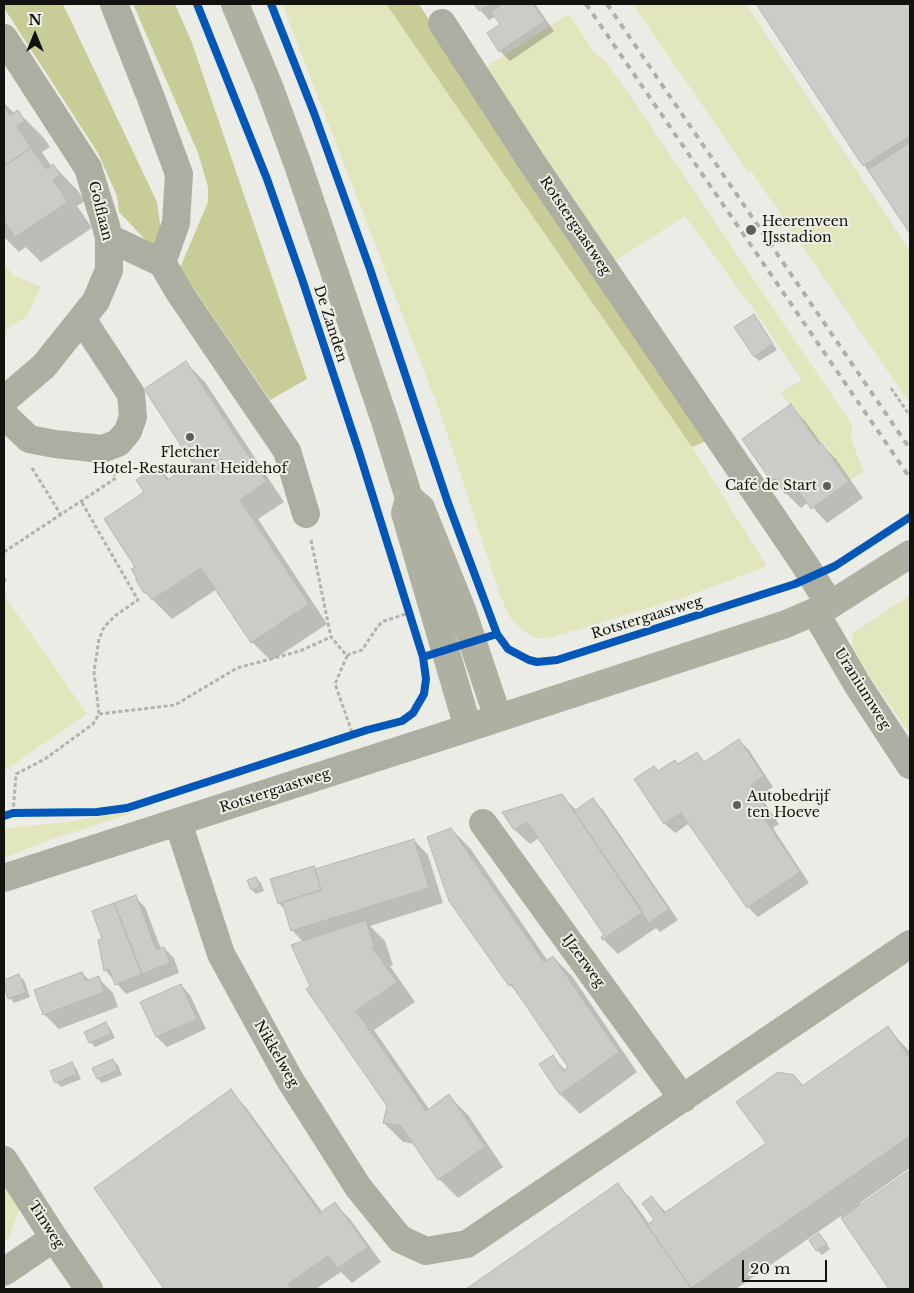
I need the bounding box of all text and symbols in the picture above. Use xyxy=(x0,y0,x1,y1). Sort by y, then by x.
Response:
north arrow xyxy=(10,10,60,60)
text: N xyxy=(28,11,42,29)
street label: Rotstergaastweg xyxy=(536,173,614,279)
street label: Golflaan xyxy=(85,180,115,242)
place label: Heerenveen IJsstadion xyxy=(762,214,848,246)
marker: Heerenveen IJsstadion xyxy=(744,223,758,237)
street label: De Zanden xyxy=(310,283,350,365)
marker: Fletcher Hotel-Restaurant Heidehof xyxy=(184,431,196,443)
place label: Fletcher Hotel-Restaurant Heidehof xyxy=(93,445,287,478)
place label: Café de Start xyxy=(725,478,817,494)
marker: Café de Start xyxy=(821,480,833,492)
street label: Rotstergaastweg xyxy=(589,593,705,643)
street label: Uraniumweg xyxy=(830,645,894,733)
street label: Rotstergaastweg xyxy=(218,765,332,817)
place label: Autobedrijf ten Hoeve xyxy=(747,789,830,822)
marker: Autobedrijf ten Hoeve xyxy=(731,799,743,811)
street label: IJzerweg xyxy=(558,931,608,991)
street label: Nikkelweg xyxy=(250,1018,302,1090)
street label: Tinweg xyxy=(25,1198,67,1252)
scale bar xyxy=(744,1250,829,1282)
text: 20 m xyxy=(750,1259,790,1278)

